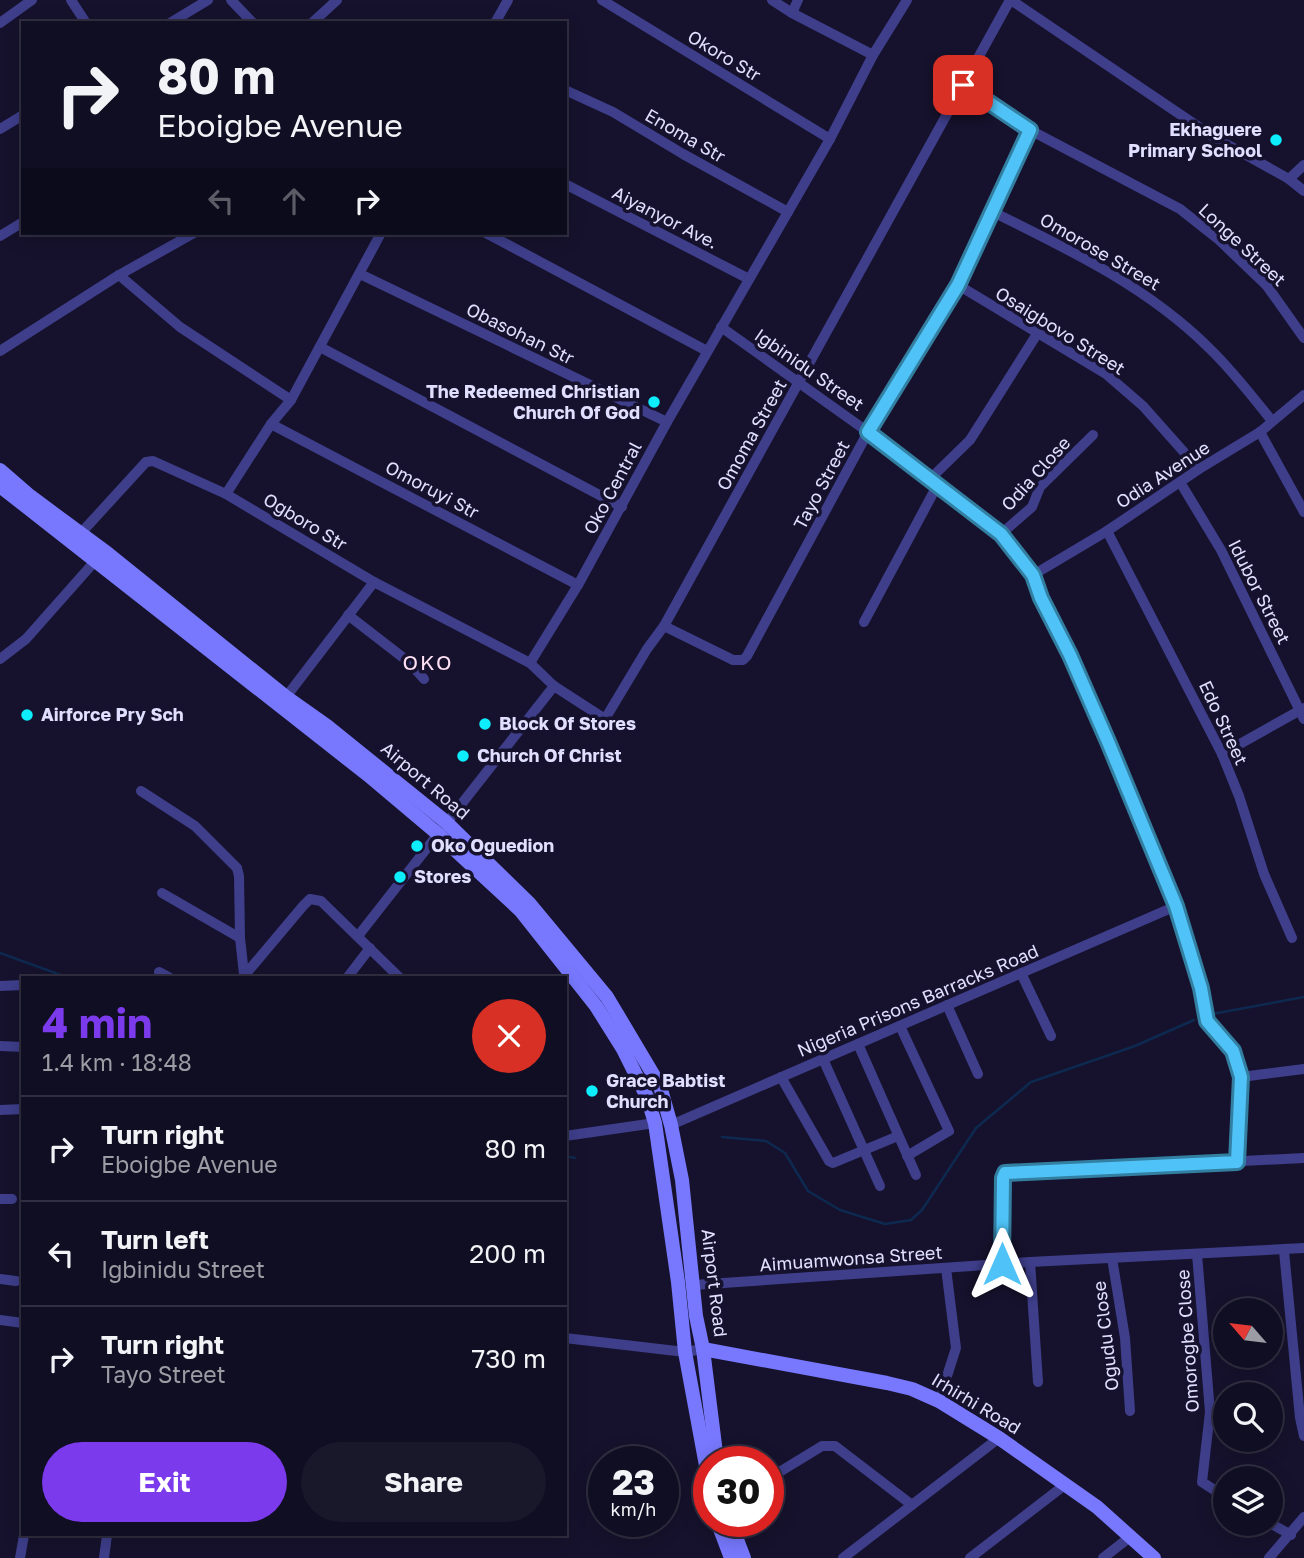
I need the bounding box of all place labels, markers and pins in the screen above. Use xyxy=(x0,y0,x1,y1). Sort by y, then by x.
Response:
pin xyxy=(933,55,993,115)
place label: Ekhaguere Primary School xyxy=(1128,118,1262,161)
marker: Ekhaguere Primary School xyxy=(1268,132,1284,148)
place label: The Redeemed Christian Church Of God xyxy=(426,380,640,423)
marker: The Redeemed Christian Church Of God xyxy=(646,394,662,410)
place label: Airforce Pry Sch xyxy=(41,703,184,725)
marker: Airforce Pry Sch xyxy=(19,707,35,723)
place label: Block Of Stores xyxy=(499,712,636,734)
marker: Block Of Stores xyxy=(477,716,493,732)
place label: Church Of Christ xyxy=(477,744,622,766)
marker: Church Of Christ xyxy=(455,748,471,764)
place label: Oko Oguedion xyxy=(431,834,554,856)
marker: Oko Oguedion xyxy=(409,838,425,854)
place label: Stores xyxy=(414,865,471,887)
marker: Stores xyxy=(392,869,408,885)
place label: Grace Babtist Church xyxy=(606,1069,725,1112)
marker: Grace Babtist Church xyxy=(584,1083,600,1099)

